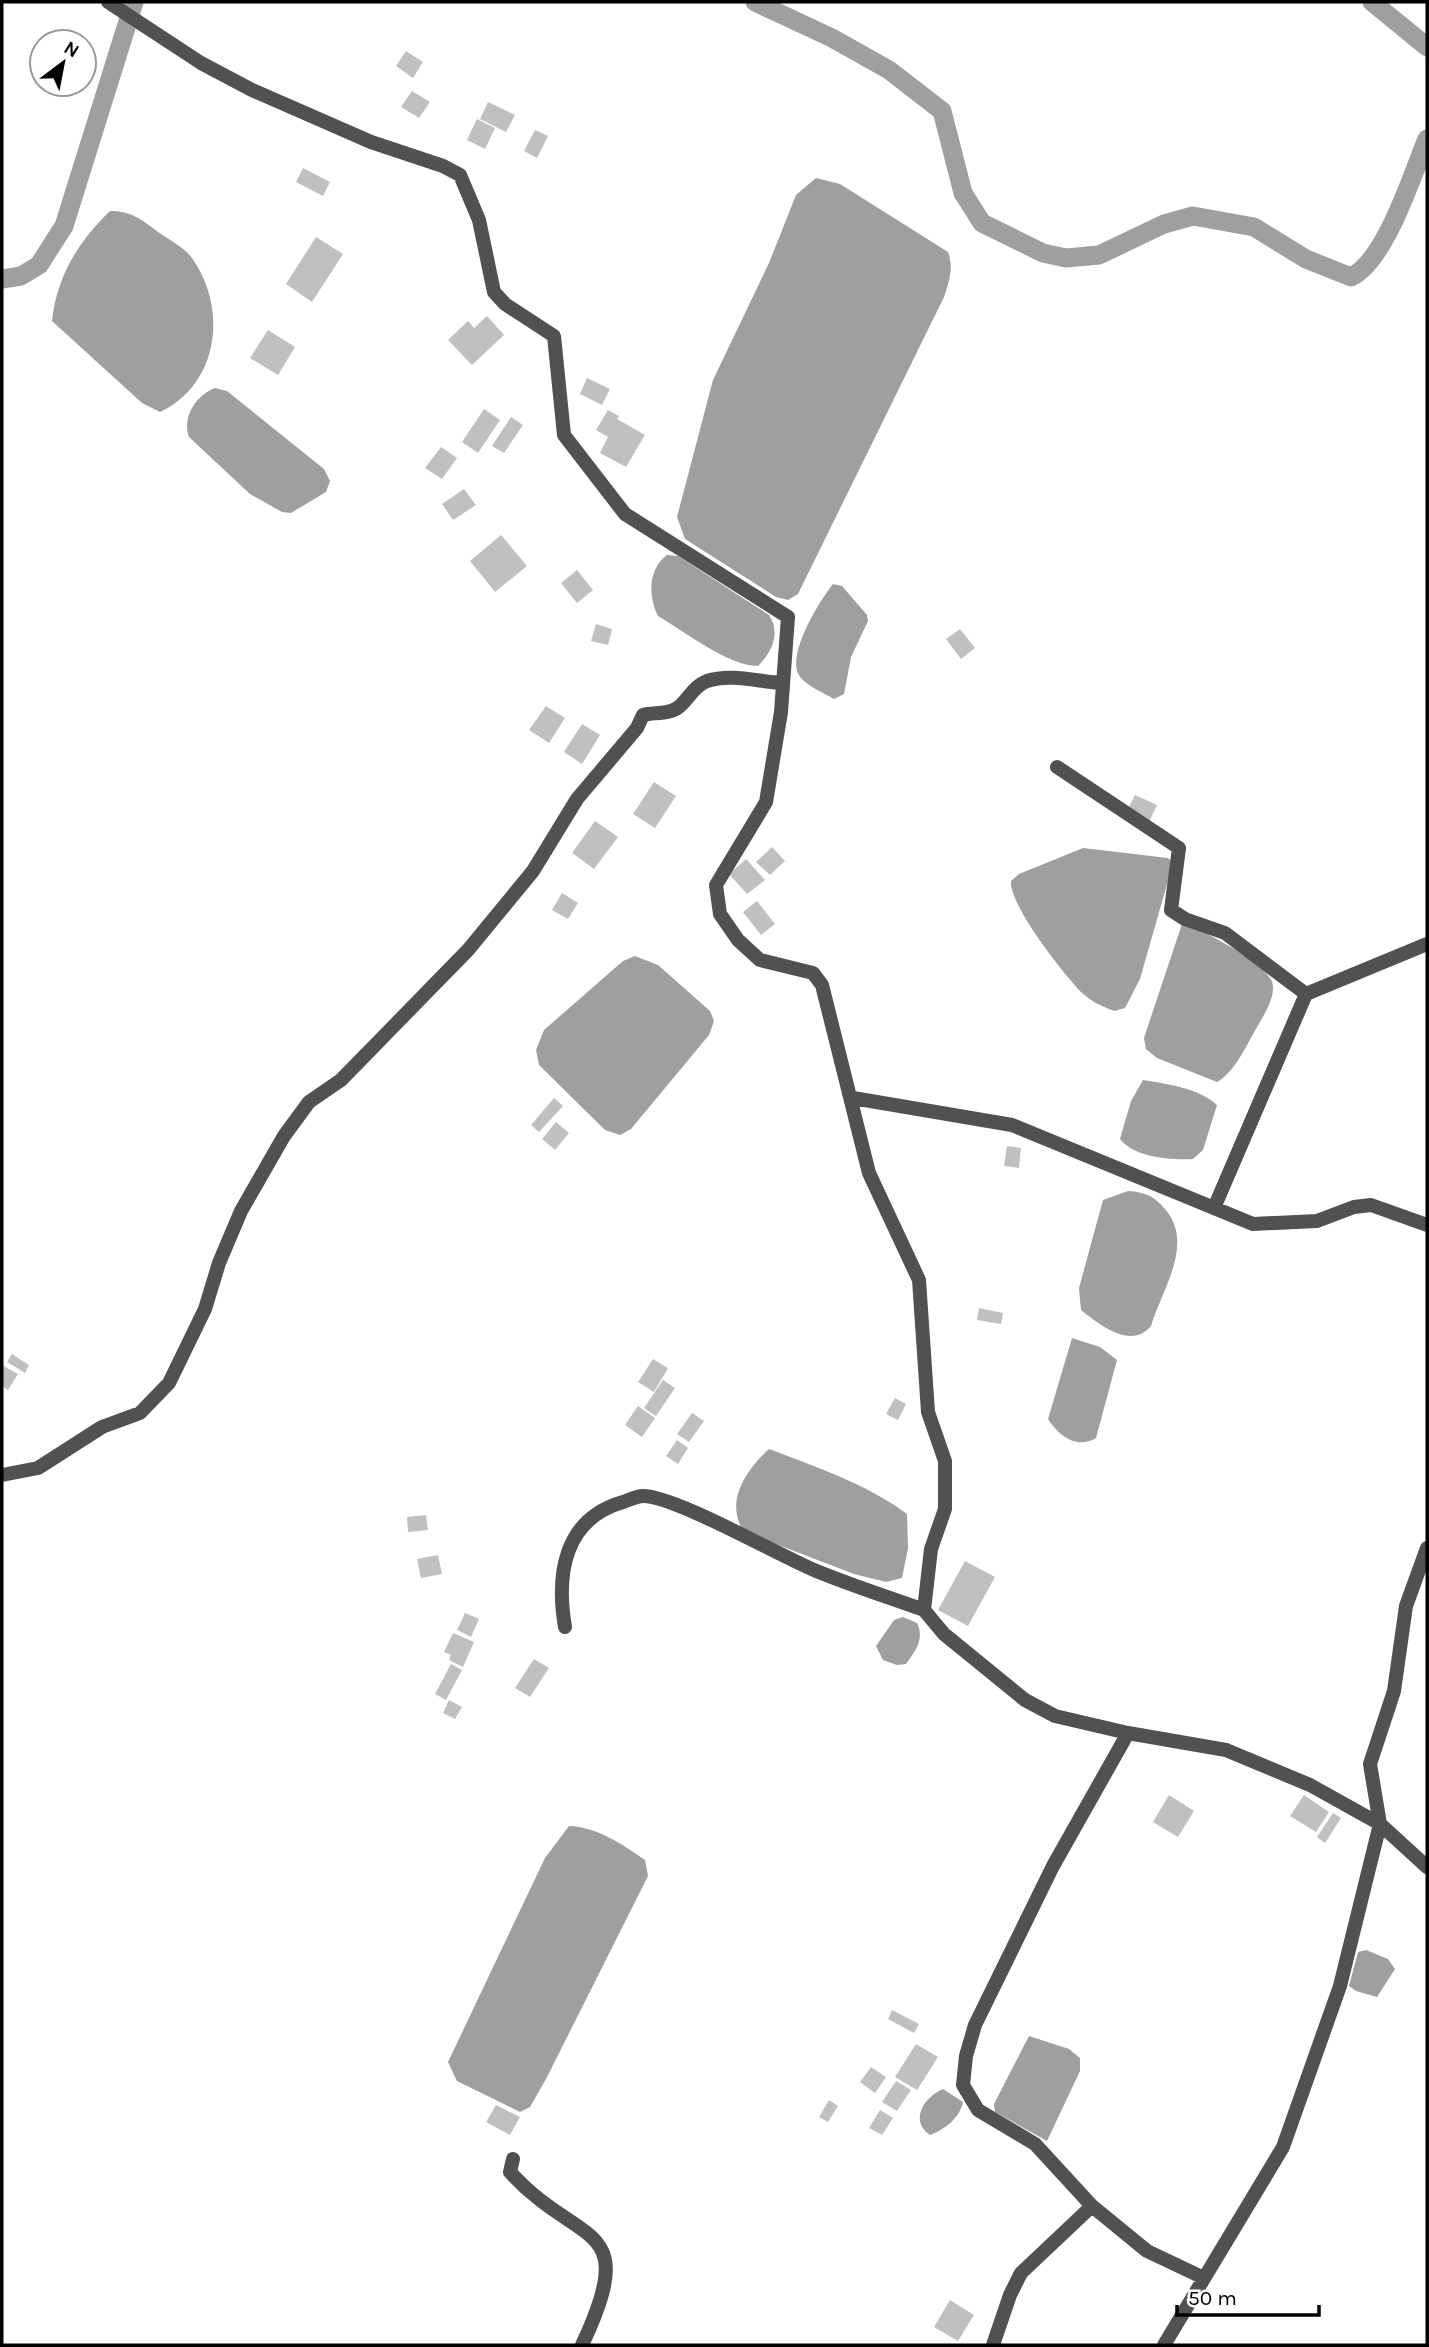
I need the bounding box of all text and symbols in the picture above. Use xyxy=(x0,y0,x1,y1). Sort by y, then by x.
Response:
north arrow xyxy=(28,28,98,98)
text: N xyxy=(60,36,83,62)
scale bar xyxy=(1177,2274,1319,2318)
text: 50 m xyxy=(1188,2286,1237,2310)

